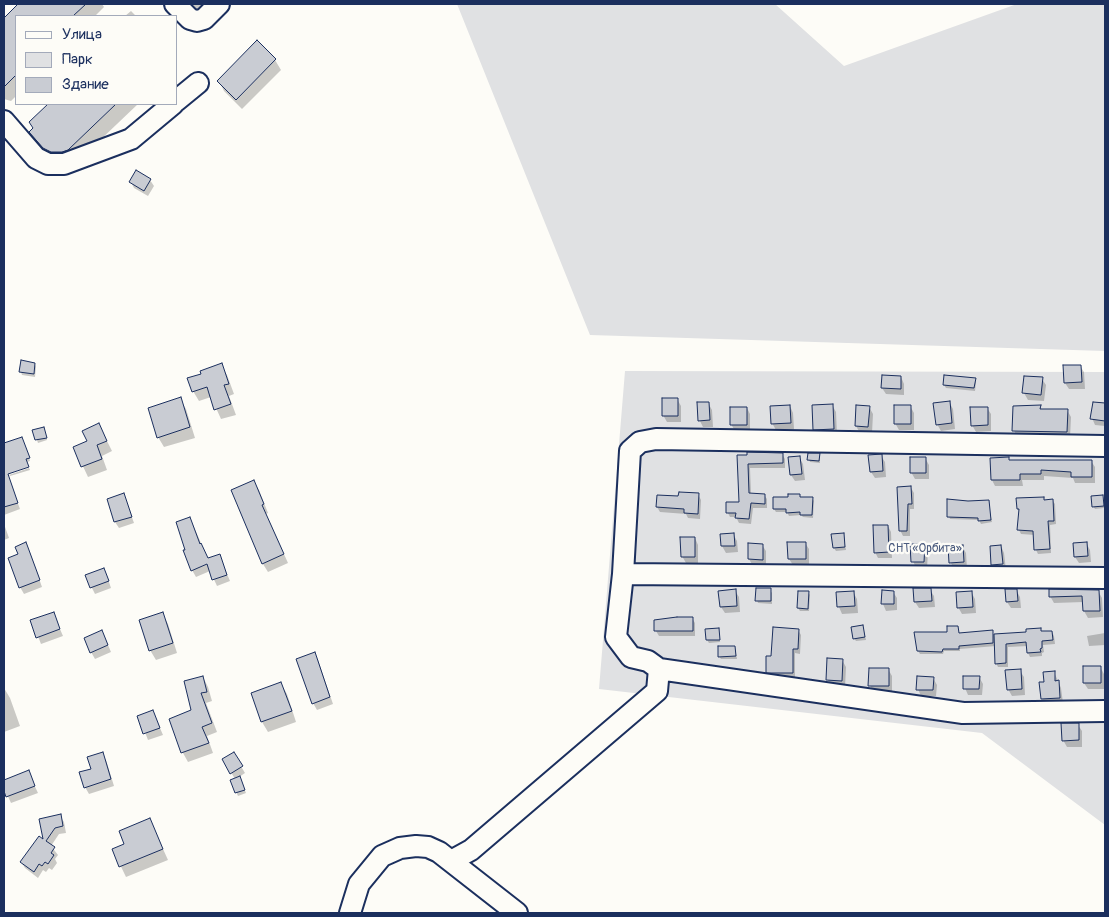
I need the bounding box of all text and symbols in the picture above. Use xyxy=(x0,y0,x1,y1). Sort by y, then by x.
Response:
legend xyxy=(15,15,178,105)
text: Улица xyxy=(62,25,102,44)
text: Парк xyxy=(62,50,93,69)
text: Здание xyxy=(62,75,109,94)
park label: СНТ «Орбита» xyxy=(888,542,962,556)

